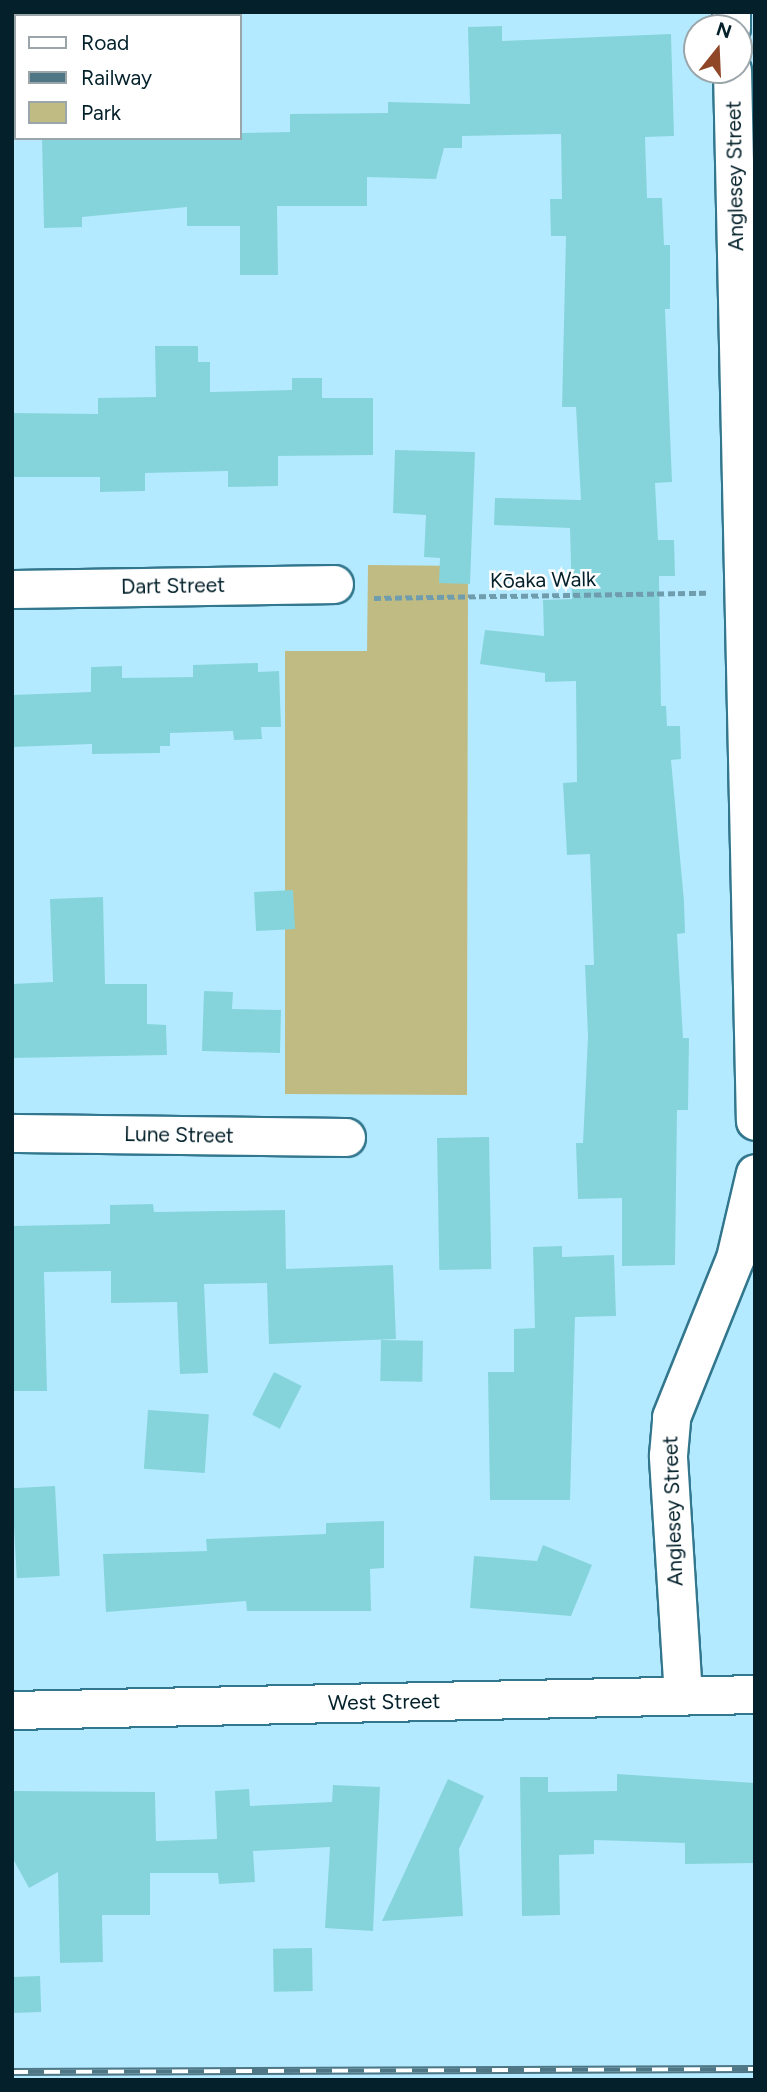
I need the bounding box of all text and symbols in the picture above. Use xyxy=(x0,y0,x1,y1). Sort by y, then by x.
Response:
legend xyxy=(14,14,242,140)
north arrow xyxy=(683,14,753,84)
text: N xyxy=(713,17,735,44)
text: Road xyxy=(81,30,129,55)
text: Railway xyxy=(81,65,152,90)
text: Park xyxy=(81,100,121,125)
street label: Anglesey Street xyxy=(721,101,749,251)
street label: Kōaka Walk xyxy=(490,566,596,594)
street label: Dart Street xyxy=(121,572,225,600)
street label: Lune Street xyxy=(124,1121,234,1149)
street label: Anglesey Street xyxy=(658,1435,688,1587)
street label: West Street xyxy=(328,1688,440,1716)

